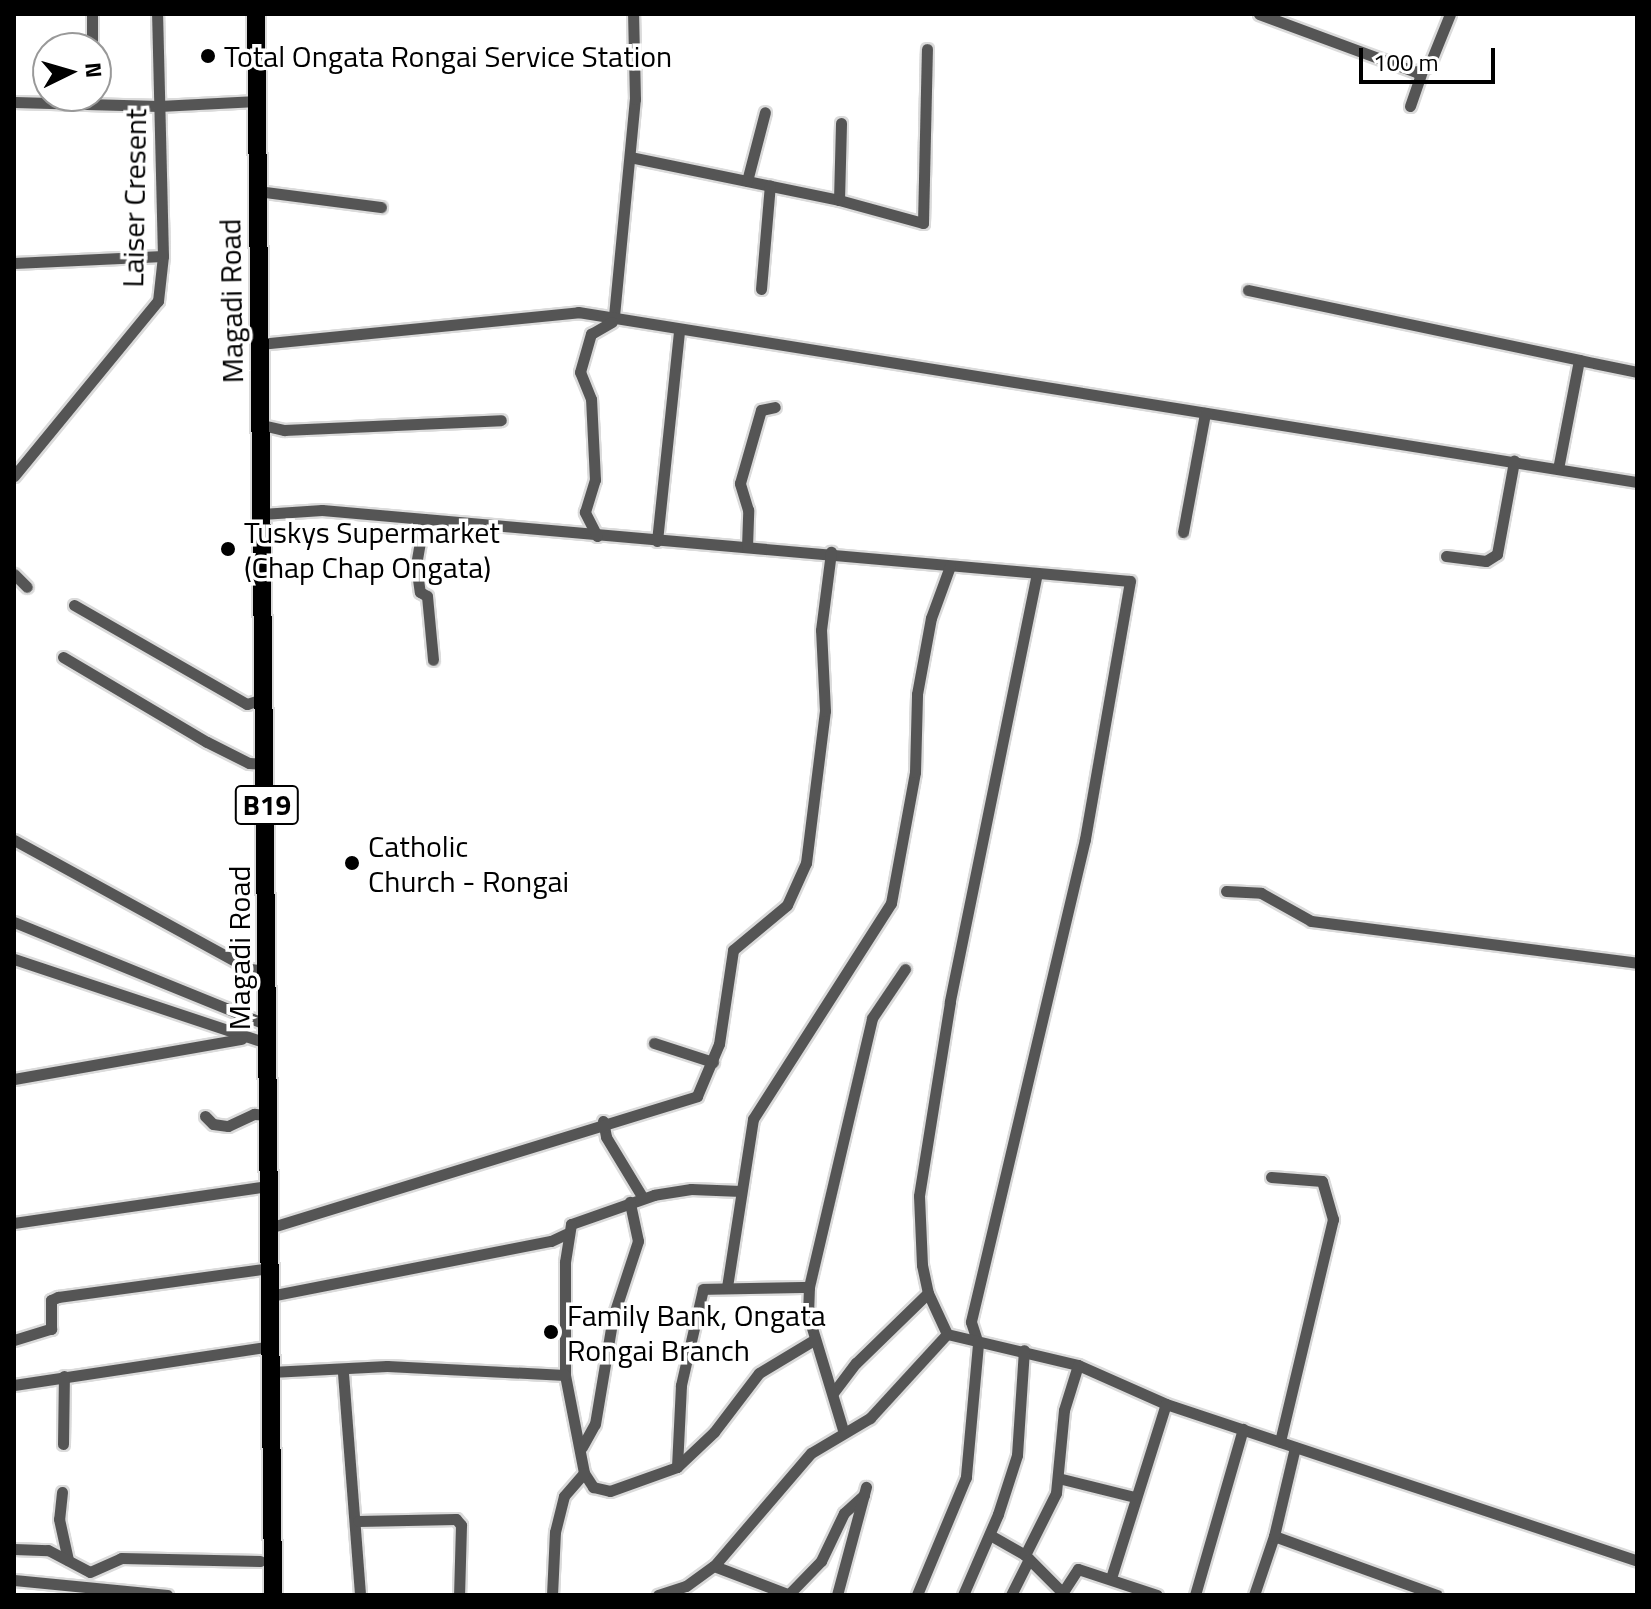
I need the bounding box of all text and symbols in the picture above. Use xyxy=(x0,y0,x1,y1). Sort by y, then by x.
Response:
north arrow xyxy=(32,32,112,112)
scale bar xyxy=(1363,32,1499,82)
place label: Total Ongata Rongai Service Station xyxy=(224,38,672,74)
text: 100 m xyxy=(1373,44,1439,80)
marker: Total Ongata Rongai Service Station xyxy=(199,47,217,65)
text: N xyxy=(76,61,112,79)
street label: Laiser Cresent xyxy=(114,108,154,288)
street label: Magadi Road xyxy=(212,218,250,384)
place label: Tuskys Supermarket (Chap Chap Ongata) xyxy=(244,514,500,584)
marker: Tuskys Supermarket (Chap Chap Ongata) xyxy=(219,540,237,558)
road number: B19 xyxy=(233,781,301,829)
place label: Catholic Church - Rongai xyxy=(368,828,569,898)
marker: Catholic Church - Rongai xyxy=(343,854,361,872)
street label: Magadi Road xyxy=(221,866,257,1030)
place label: Family Bank, Ongata Rongai Branch xyxy=(567,1297,826,1368)
marker: Family Bank, Ongata Rongai Branch xyxy=(542,1323,560,1341)

